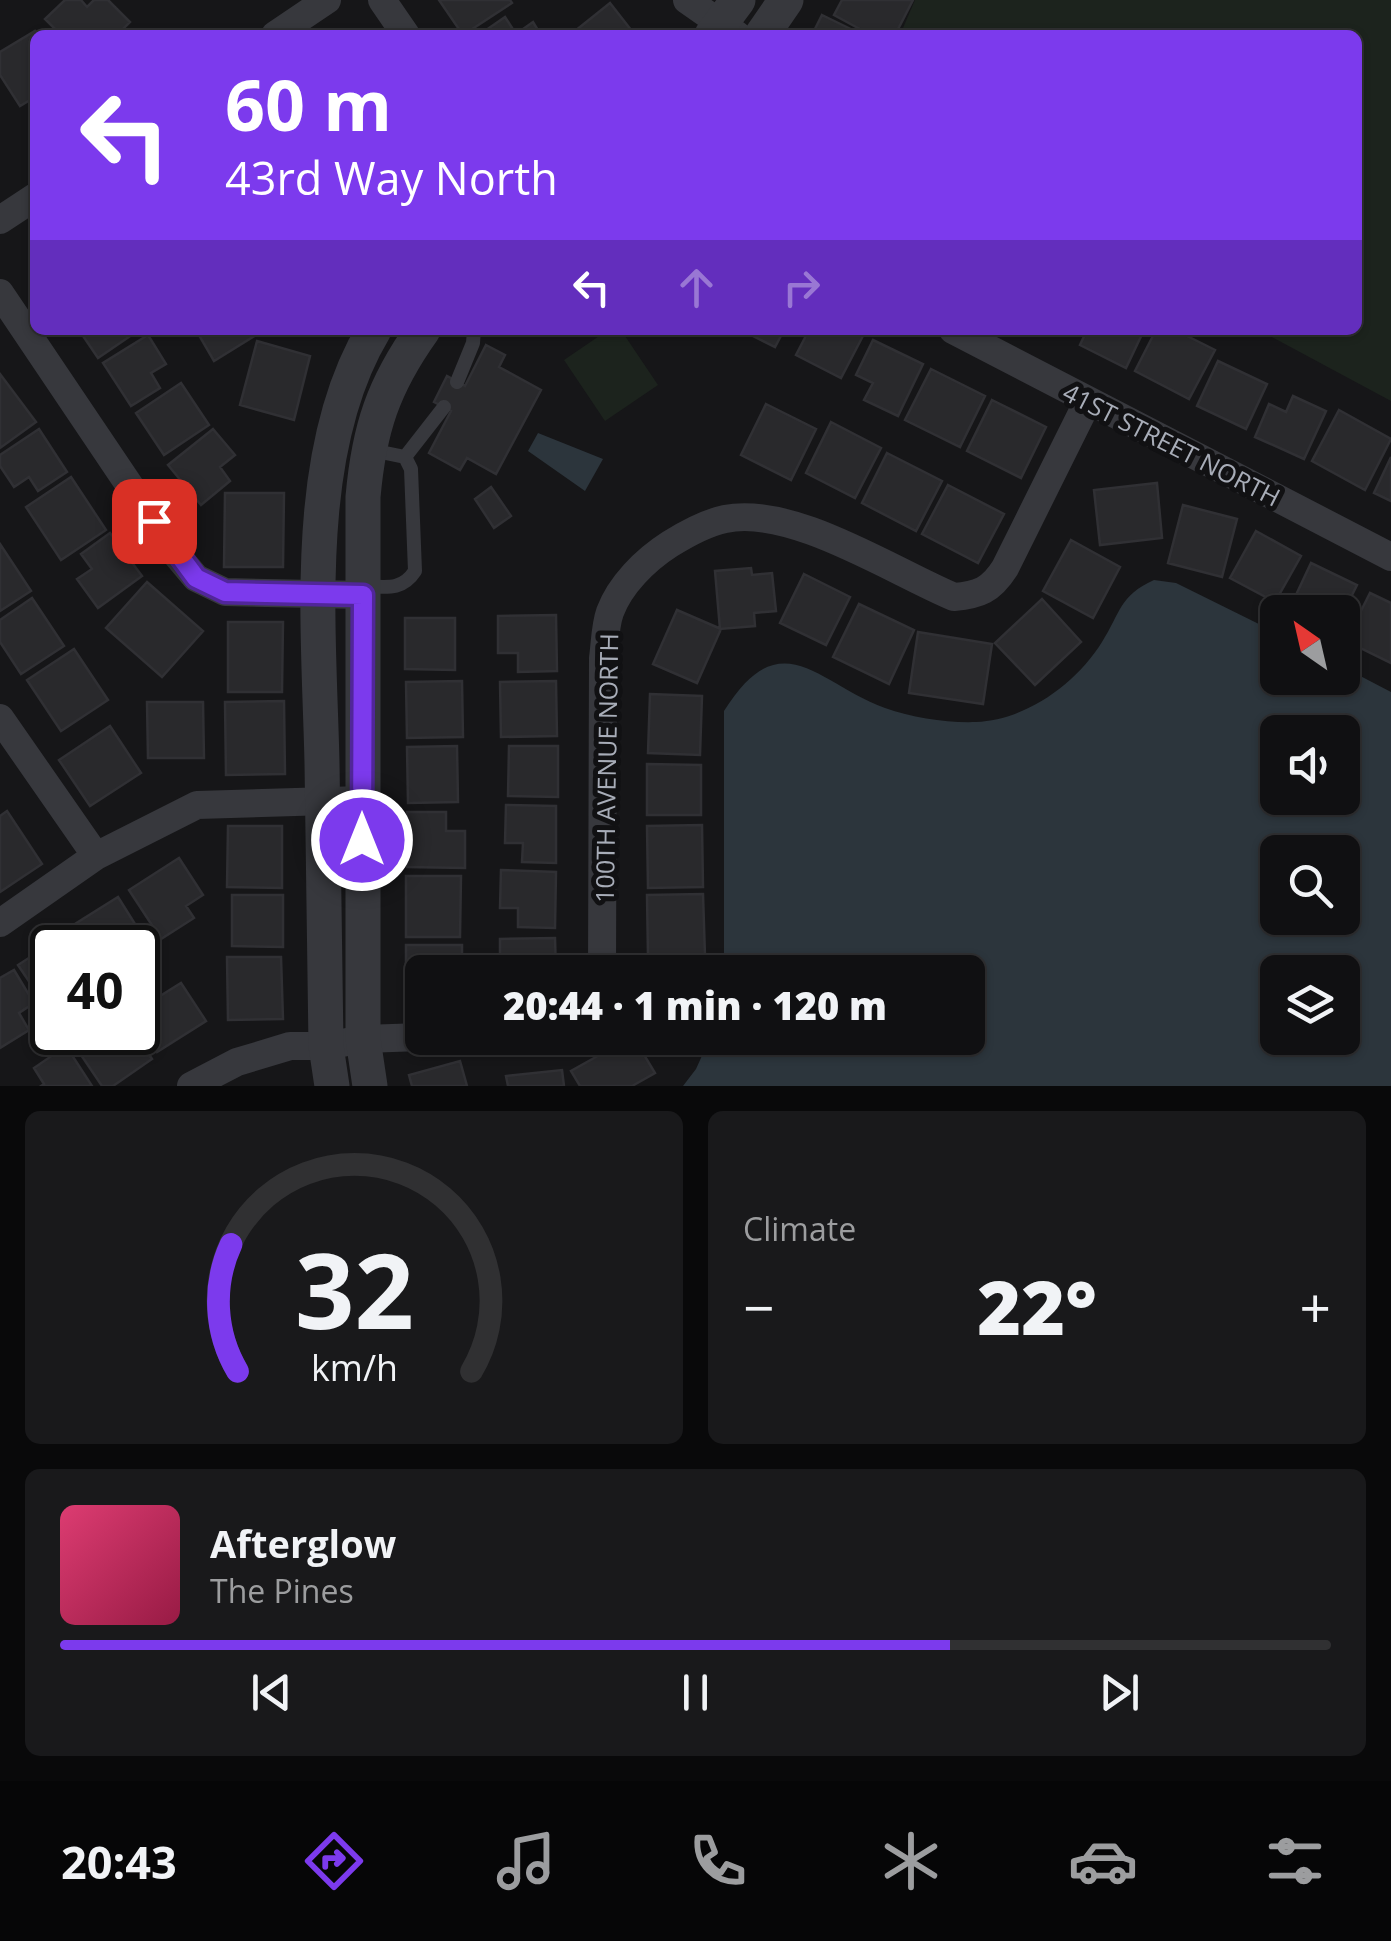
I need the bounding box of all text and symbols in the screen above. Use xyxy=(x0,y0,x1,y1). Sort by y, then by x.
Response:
text: 60 m xyxy=(225,56,392,152)
icon: left xyxy=(60,70,190,200)
text: 43rd Way North xyxy=(225,147,558,208)
icon: left xyxy=(564,260,619,315)
icon: ahead xyxy=(669,260,724,315)
icon: right xyxy=(774,260,829,315)
street label: 41ST STREET NORTH xyxy=(1058,375,1286,513)
pin xyxy=(112,479,197,564)
icon: arrive xyxy=(127,494,182,549)
north arrow xyxy=(1260,595,1360,695)
map controls xyxy=(1260,595,1360,1055)
street label: 100TH AVENUE NORTH xyxy=(587,633,625,903)
button: sound xyxy=(1260,715,1360,815)
position arrow xyxy=(310,788,414,892)
button: search xyxy=(1260,835,1360,935)
speed limit sign: 40 xyxy=(30,925,160,1055)
button: layers xyxy=(1260,955,1360,1055)
text: 20:44 · 1 min · 120 m xyxy=(503,979,887,1031)
text: Climate xyxy=(743,1207,856,1250)
text: 32 xyxy=(295,1218,413,1359)
text: 22° xyxy=(977,1255,1097,1357)
text: − xyxy=(743,1269,774,1344)
text: + xyxy=(1300,1269,1331,1344)
text: km/h xyxy=(311,1343,397,1391)
text: Afterglow xyxy=(210,1517,396,1569)
text: The Pines xyxy=(210,1569,354,1612)
icon: previous xyxy=(244,1665,299,1720)
icon: pause xyxy=(668,1665,723,1720)
icon: next xyxy=(1092,1665,1147,1720)
icon: directions xyxy=(299,1826,369,1896)
icon: music xyxy=(491,1826,561,1896)
icon: phone xyxy=(683,1826,753,1896)
icon: climate xyxy=(876,1826,946,1896)
icon: car xyxy=(1068,1826,1138,1896)
icon: filters xyxy=(1260,1826,1330,1896)
text: 20:43 xyxy=(61,1831,177,1892)

